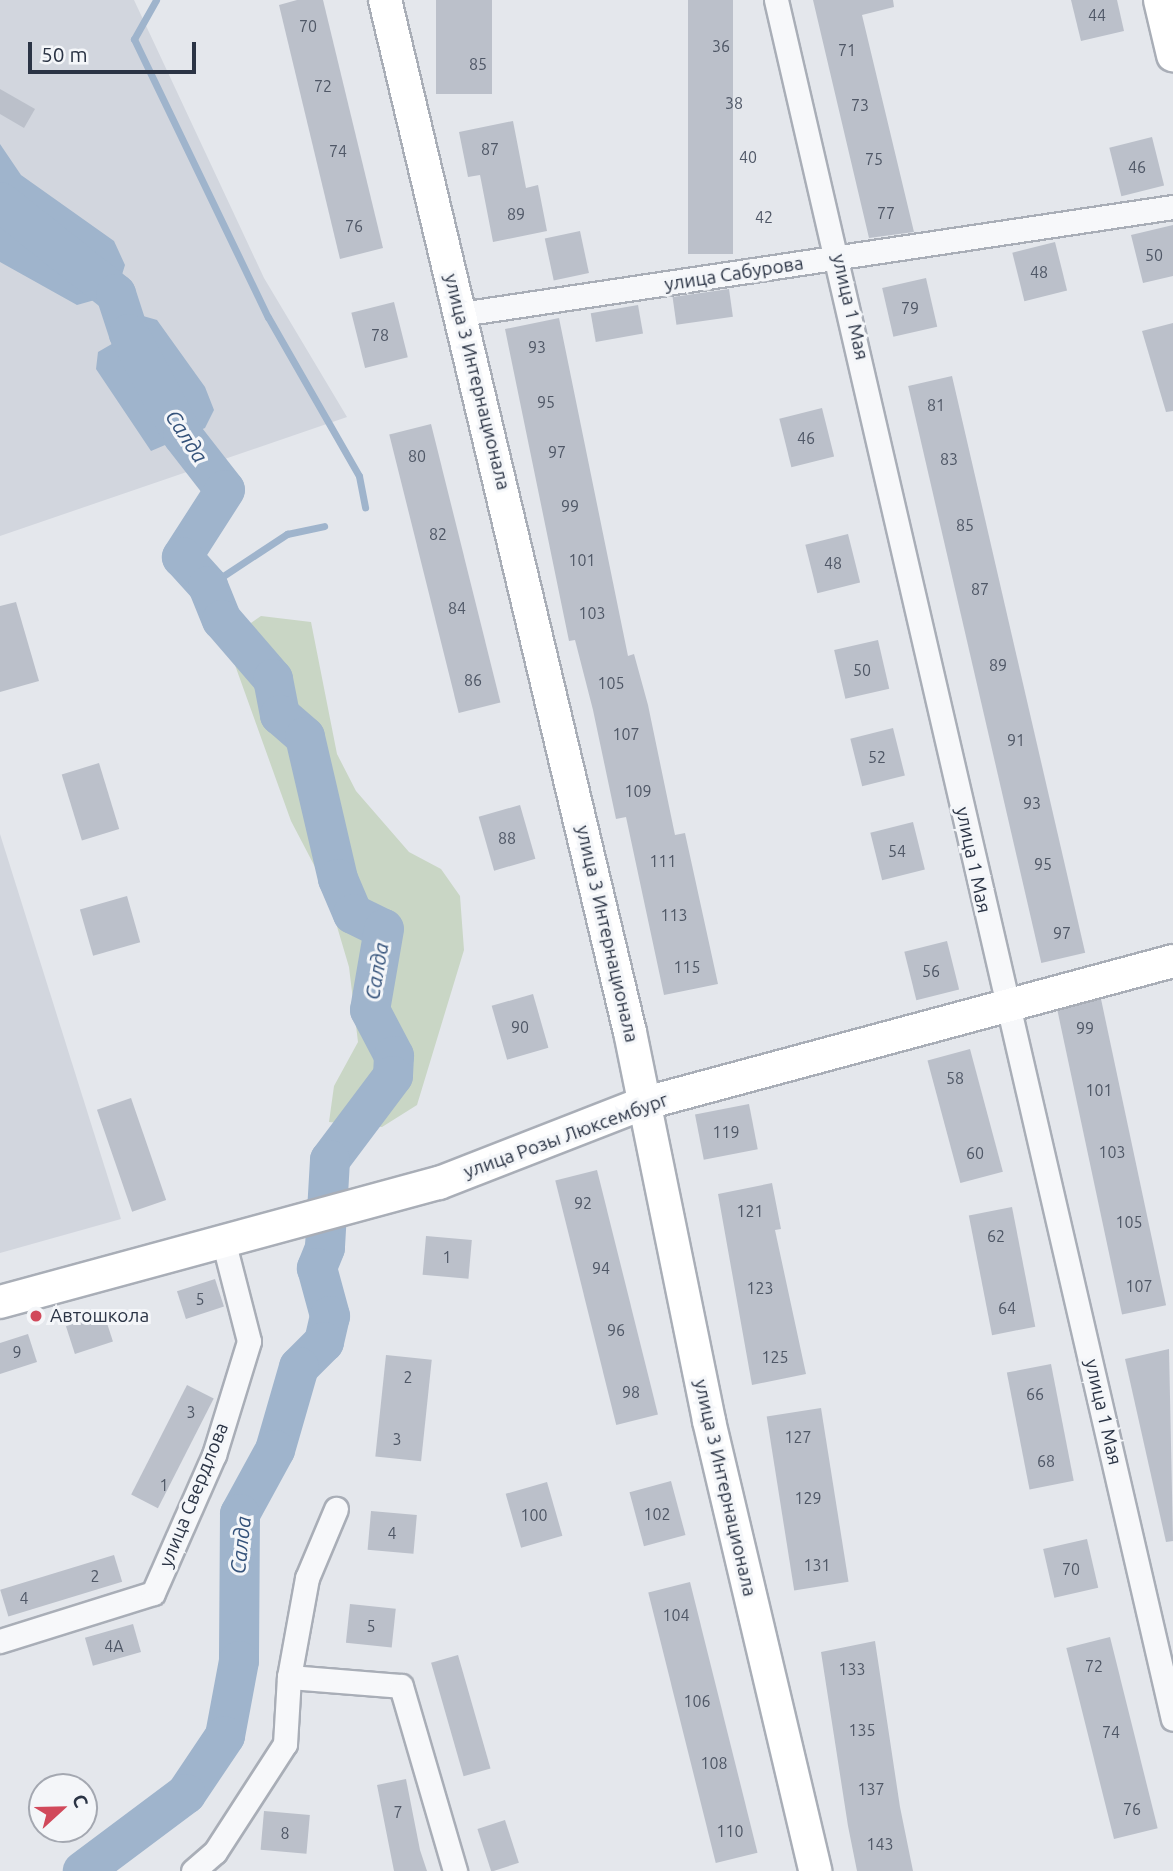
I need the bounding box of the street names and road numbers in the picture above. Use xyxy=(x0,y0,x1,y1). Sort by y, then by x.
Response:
street label: улица Сабурова xyxy=(663,252,805,296)
street label: улица 1 Мая xyxy=(827,252,873,362)
street label: улица 3 Интернационала xyxy=(439,271,515,493)
street label: улица 1 Мая xyxy=(951,805,995,915)
street label: улица 3 Интернационала xyxy=(571,823,643,1045)
street label: улица Розы Люксембург xyxy=(461,1088,671,1184)
street label: улица 1 Мая xyxy=(1080,1357,1126,1467)
street label: улица 3 Интернационала xyxy=(689,1377,761,1599)
street label: улица Свердлова xyxy=(155,1419,233,1571)

